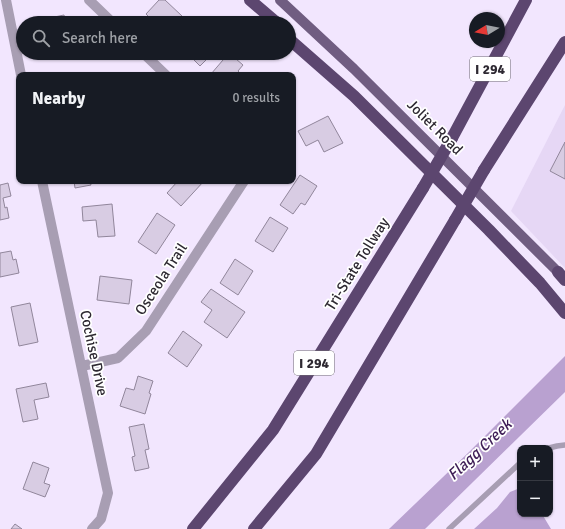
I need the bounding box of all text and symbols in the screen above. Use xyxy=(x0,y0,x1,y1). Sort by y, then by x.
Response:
north arrow xyxy=(469,12,505,48)
search box xyxy=(16,16,296,60)
icon: search xyxy=(30,27,52,49)
text: Search here xyxy=(62,29,138,47)
road number: I 294 xyxy=(470,57,510,81)
text: Nearby xyxy=(32,88,85,109)
text: 0 results xyxy=(232,90,280,106)
street label: Joliet Road xyxy=(404,96,467,159)
street label: Tri-State Tollway xyxy=(321,214,393,314)
street label: Osceola Trail xyxy=(131,240,191,318)
street label: Cochise Drive xyxy=(76,309,112,397)
road number: I 294 xyxy=(294,351,334,375)
water label: Flagg Creek xyxy=(443,414,518,485)
map controls xyxy=(517,445,553,517)
button: + xyxy=(517,445,553,481)
button: − xyxy=(517,481,553,517)

